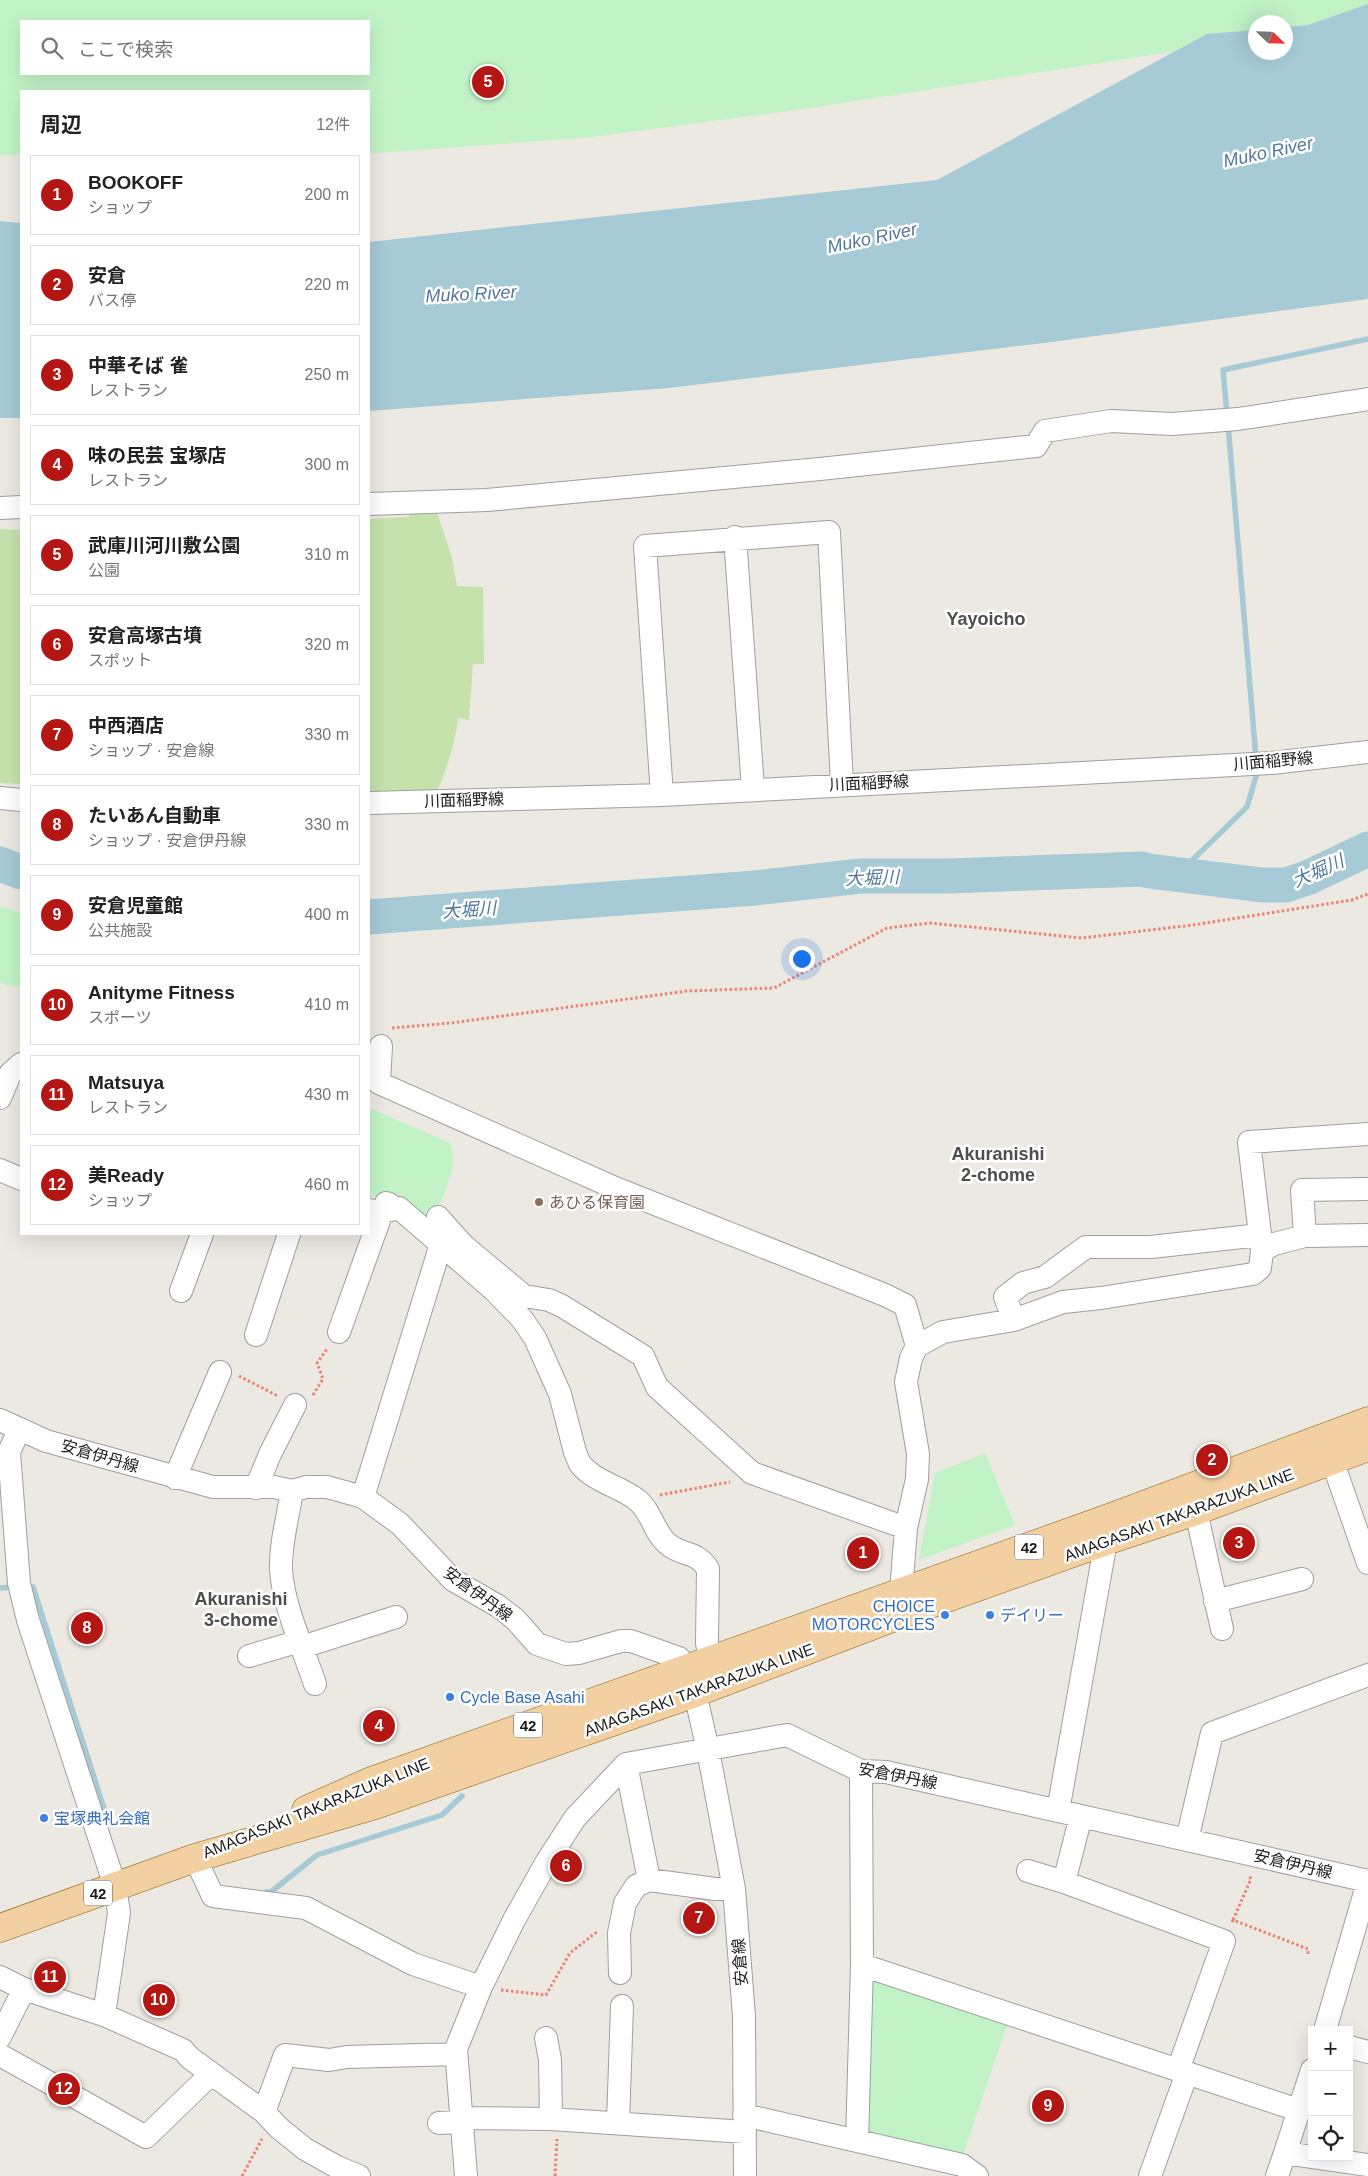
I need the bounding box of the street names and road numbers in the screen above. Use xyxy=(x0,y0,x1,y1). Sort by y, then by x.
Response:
street label: 川面稲野線 xyxy=(1232,749,1314,773)
street label: 川面稲野線 xyxy=(829,772,909,794)
street label: 川面稲野線 xyxy=(424,790,504,810)
street label: 安倉伊丹線 xyxy=(59,1437,141,1475)
street label: AMAGASAKI TAKARAZUKA LINE xyxy=(1062,1465,1296,1565)
road number: 42 xyxy=(1015,1534,1043,1560)
street label: 安倉伊丹線 xyxy=(441,1564,515,1624)
street label: AMAGASAKI TAKARAZUKA LINE xyxy=(582,1640,816,1740)
road number: 42 xyxy=(514,1712,542,1738)
street label: AMAGASAKI TAKARAZUKA LINE xyxy=(200,1755,432,1861)
street label: 安倉伊丹線 xyxy=(857,1760,939,1792)
street label: 安倉伊丹線 xyxy=(1252,1847,1334,1881)
road number: 42 xyxy=(84,1880,112,1906)
street label: 安倉線 xyxy=(730,1937,750,1987)

